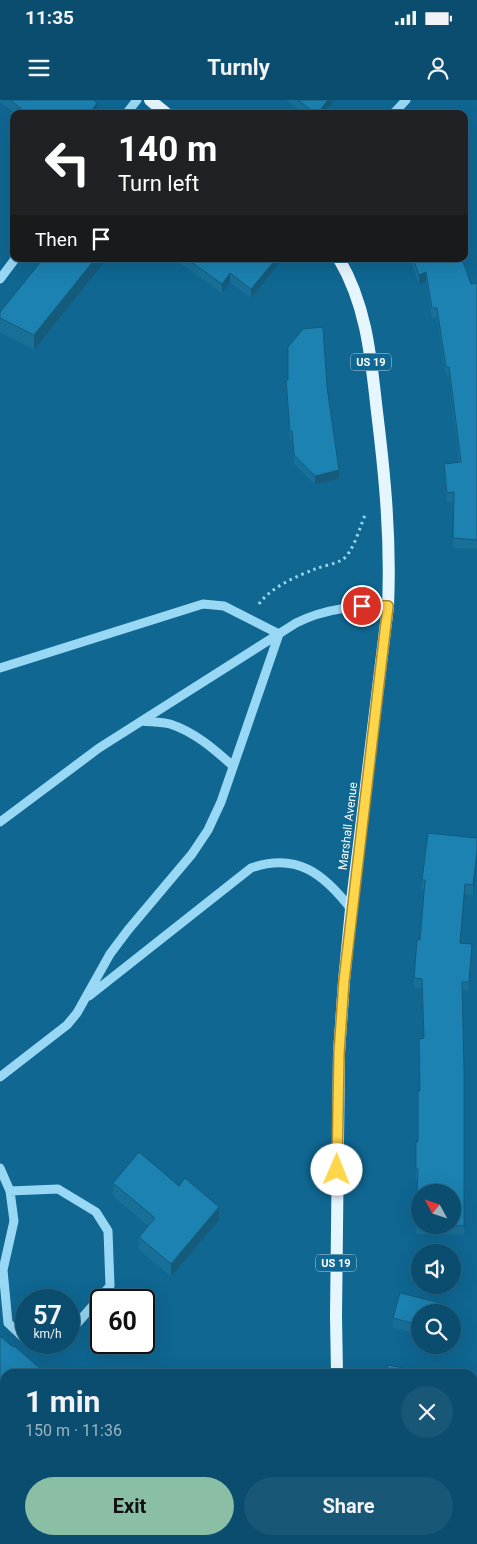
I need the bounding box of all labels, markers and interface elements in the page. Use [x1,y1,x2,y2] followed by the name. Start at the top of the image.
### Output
[25,6,74,29] text: 11:35
[25,54,53,82] icon: menu
[424,54,452,82] icon: person
[207,55,270,80] text: Turnly
[118,129,217,170] text: 140 m
[35,130,100,195] icon: left
[118,171,199,196] text: Turn left
[87,225,115,253] icon: arrive
[35,228,77,251] text: Then
[351,353,391,370] road number: US 19
[341,585,383,627] pin
[348,592,376,620] icon: arrive
[336,781,360,871] street label: Marshall Avenue
[310,1143,362,1195] position arrow
[411,1184,461,1234] north arrow
[411,1184,461,1354] map controls
[411,1244,461,1294] button: sound
[316,1254,356,1272] road number: US 19
[90,1289,155,1354] speed limit sign: 60
[33,1301,62,1330] text: 57
[411,1304,461,1354] button: search
[33,1327,62,1341] text: km/h
[25,1384,100,1419] text: 1 min
[401,1386,453,1438] button: close
[25,1421,122,1440] text: 150 m · 11:36
[25,1477,234,1535] button: Exit
[244,1477,453,1535] button: Share

